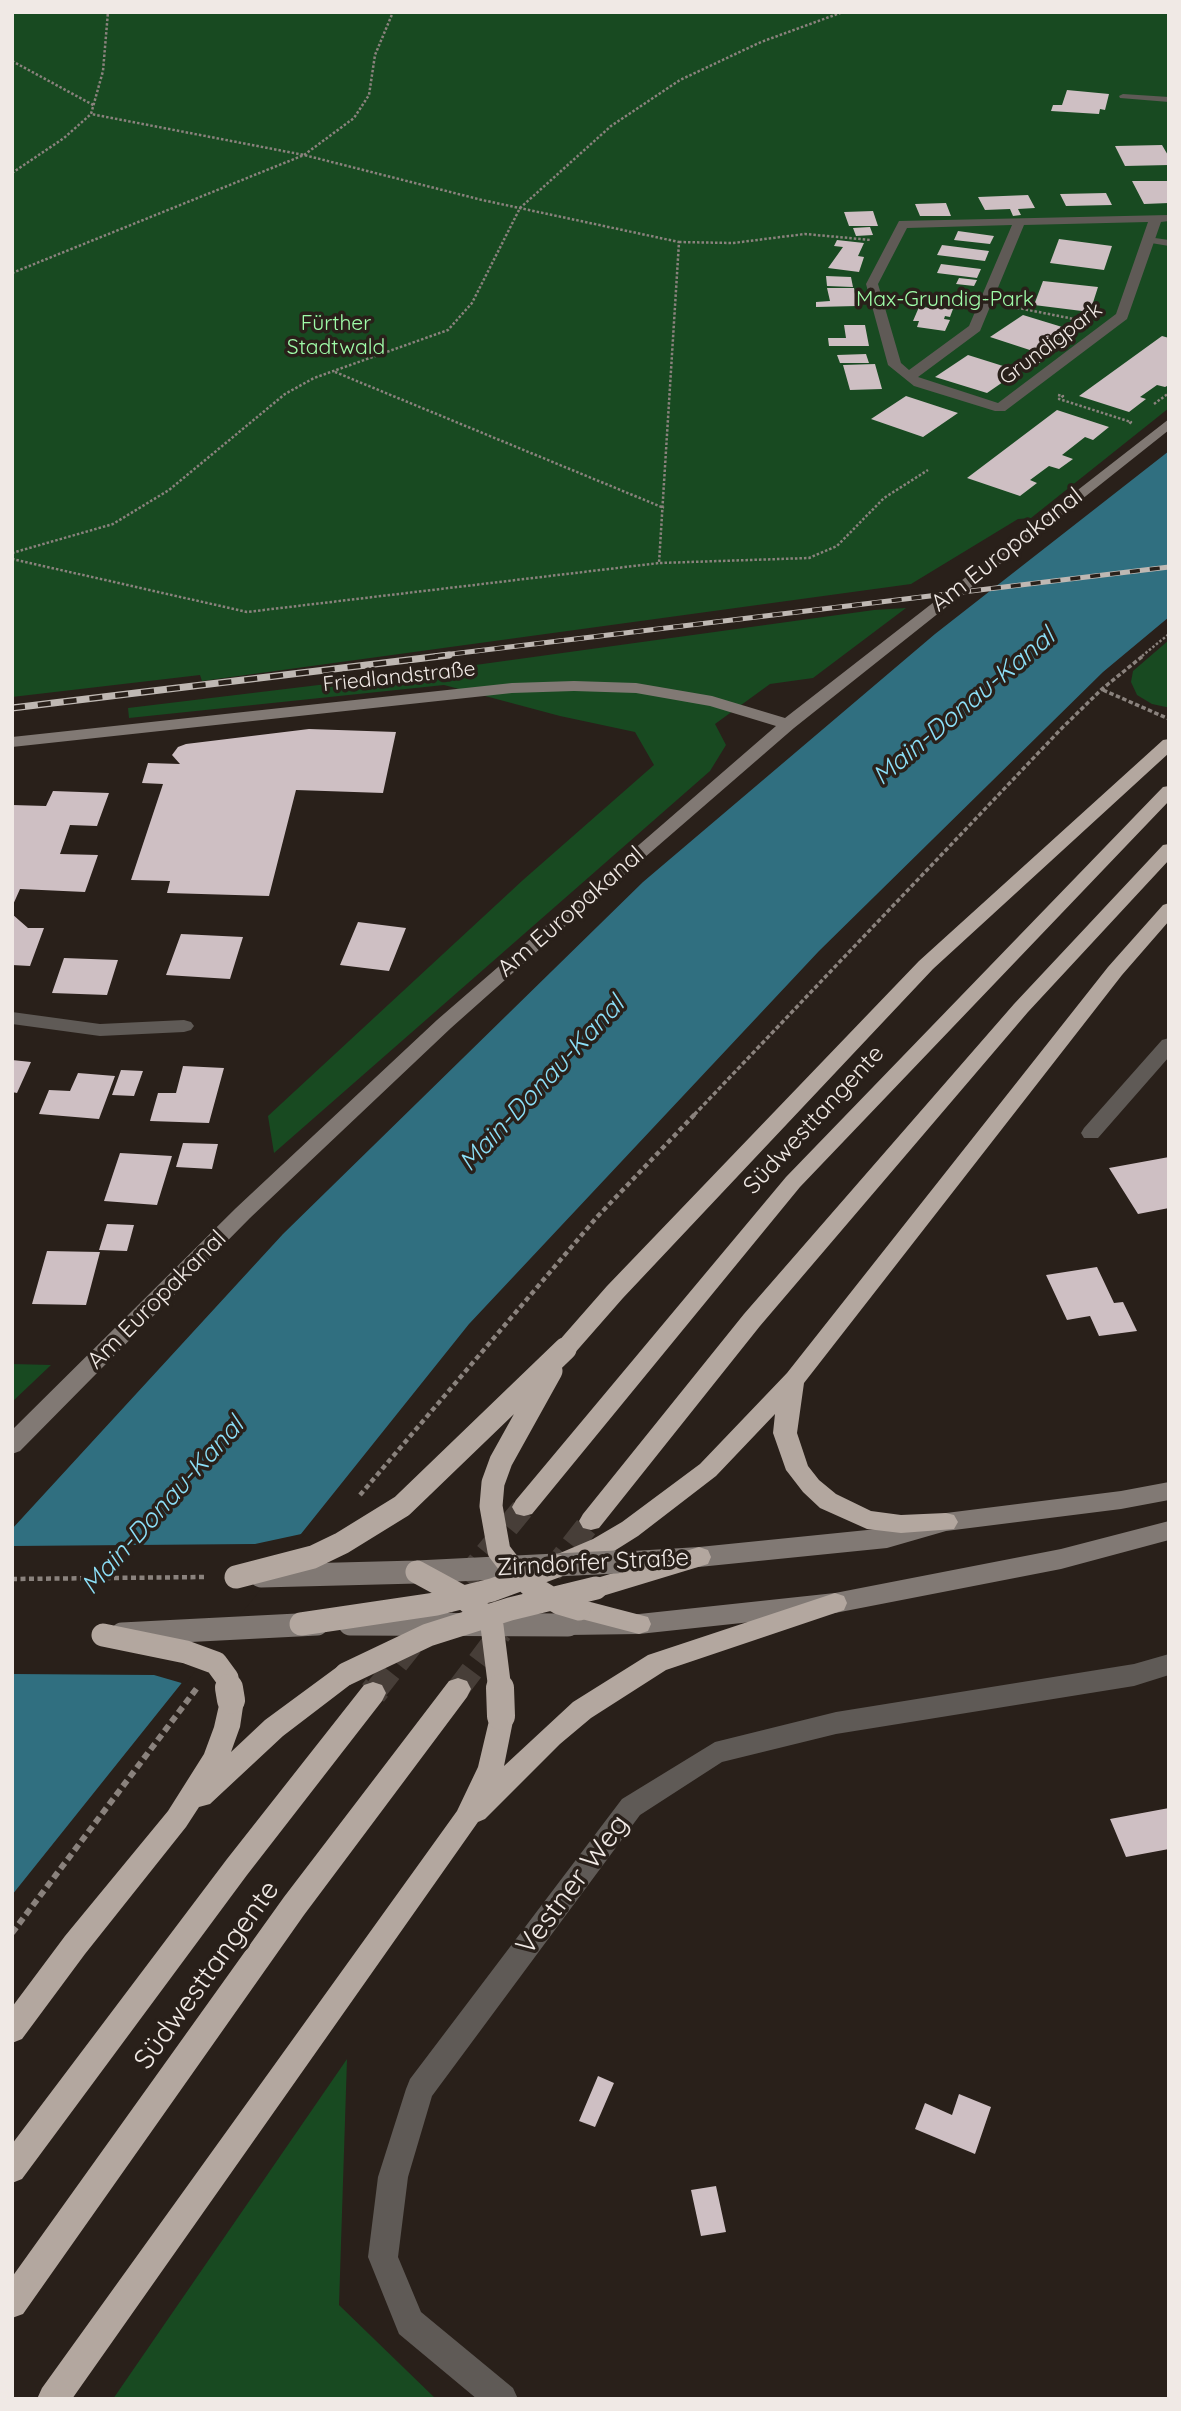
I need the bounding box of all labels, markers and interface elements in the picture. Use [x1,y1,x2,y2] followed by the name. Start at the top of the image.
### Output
[856,287,1034,313] park label: Max-Grundig-Park
[995,297,1107,391] street label: Grundigpark
[287,311,385,361] park label: Fürther Stadtwald
[925,482,1089,618] street label: Am Europakanal
[867,622,1061,792] water label: Main-Donau-Kanal
[321,656,477,698] street label: Friedlandstraße
[492,841,650,983] street label: Am Europakanal
[453,990,631,1178] water label: Main-Donau-Kanal
[738,1040,890,1200] street label: Südwesttangente
[82,1225,232,1375] street label: Am Europakanal
[75,1411,251,1601] water label: Main-Donau-Kanal
[496,1544,690,1582] street label: Zirndorfer Straße
[509,1808,637,1962] street label: Vestner Weg
[127,1874,287,2076] street label: Südwesttangente

